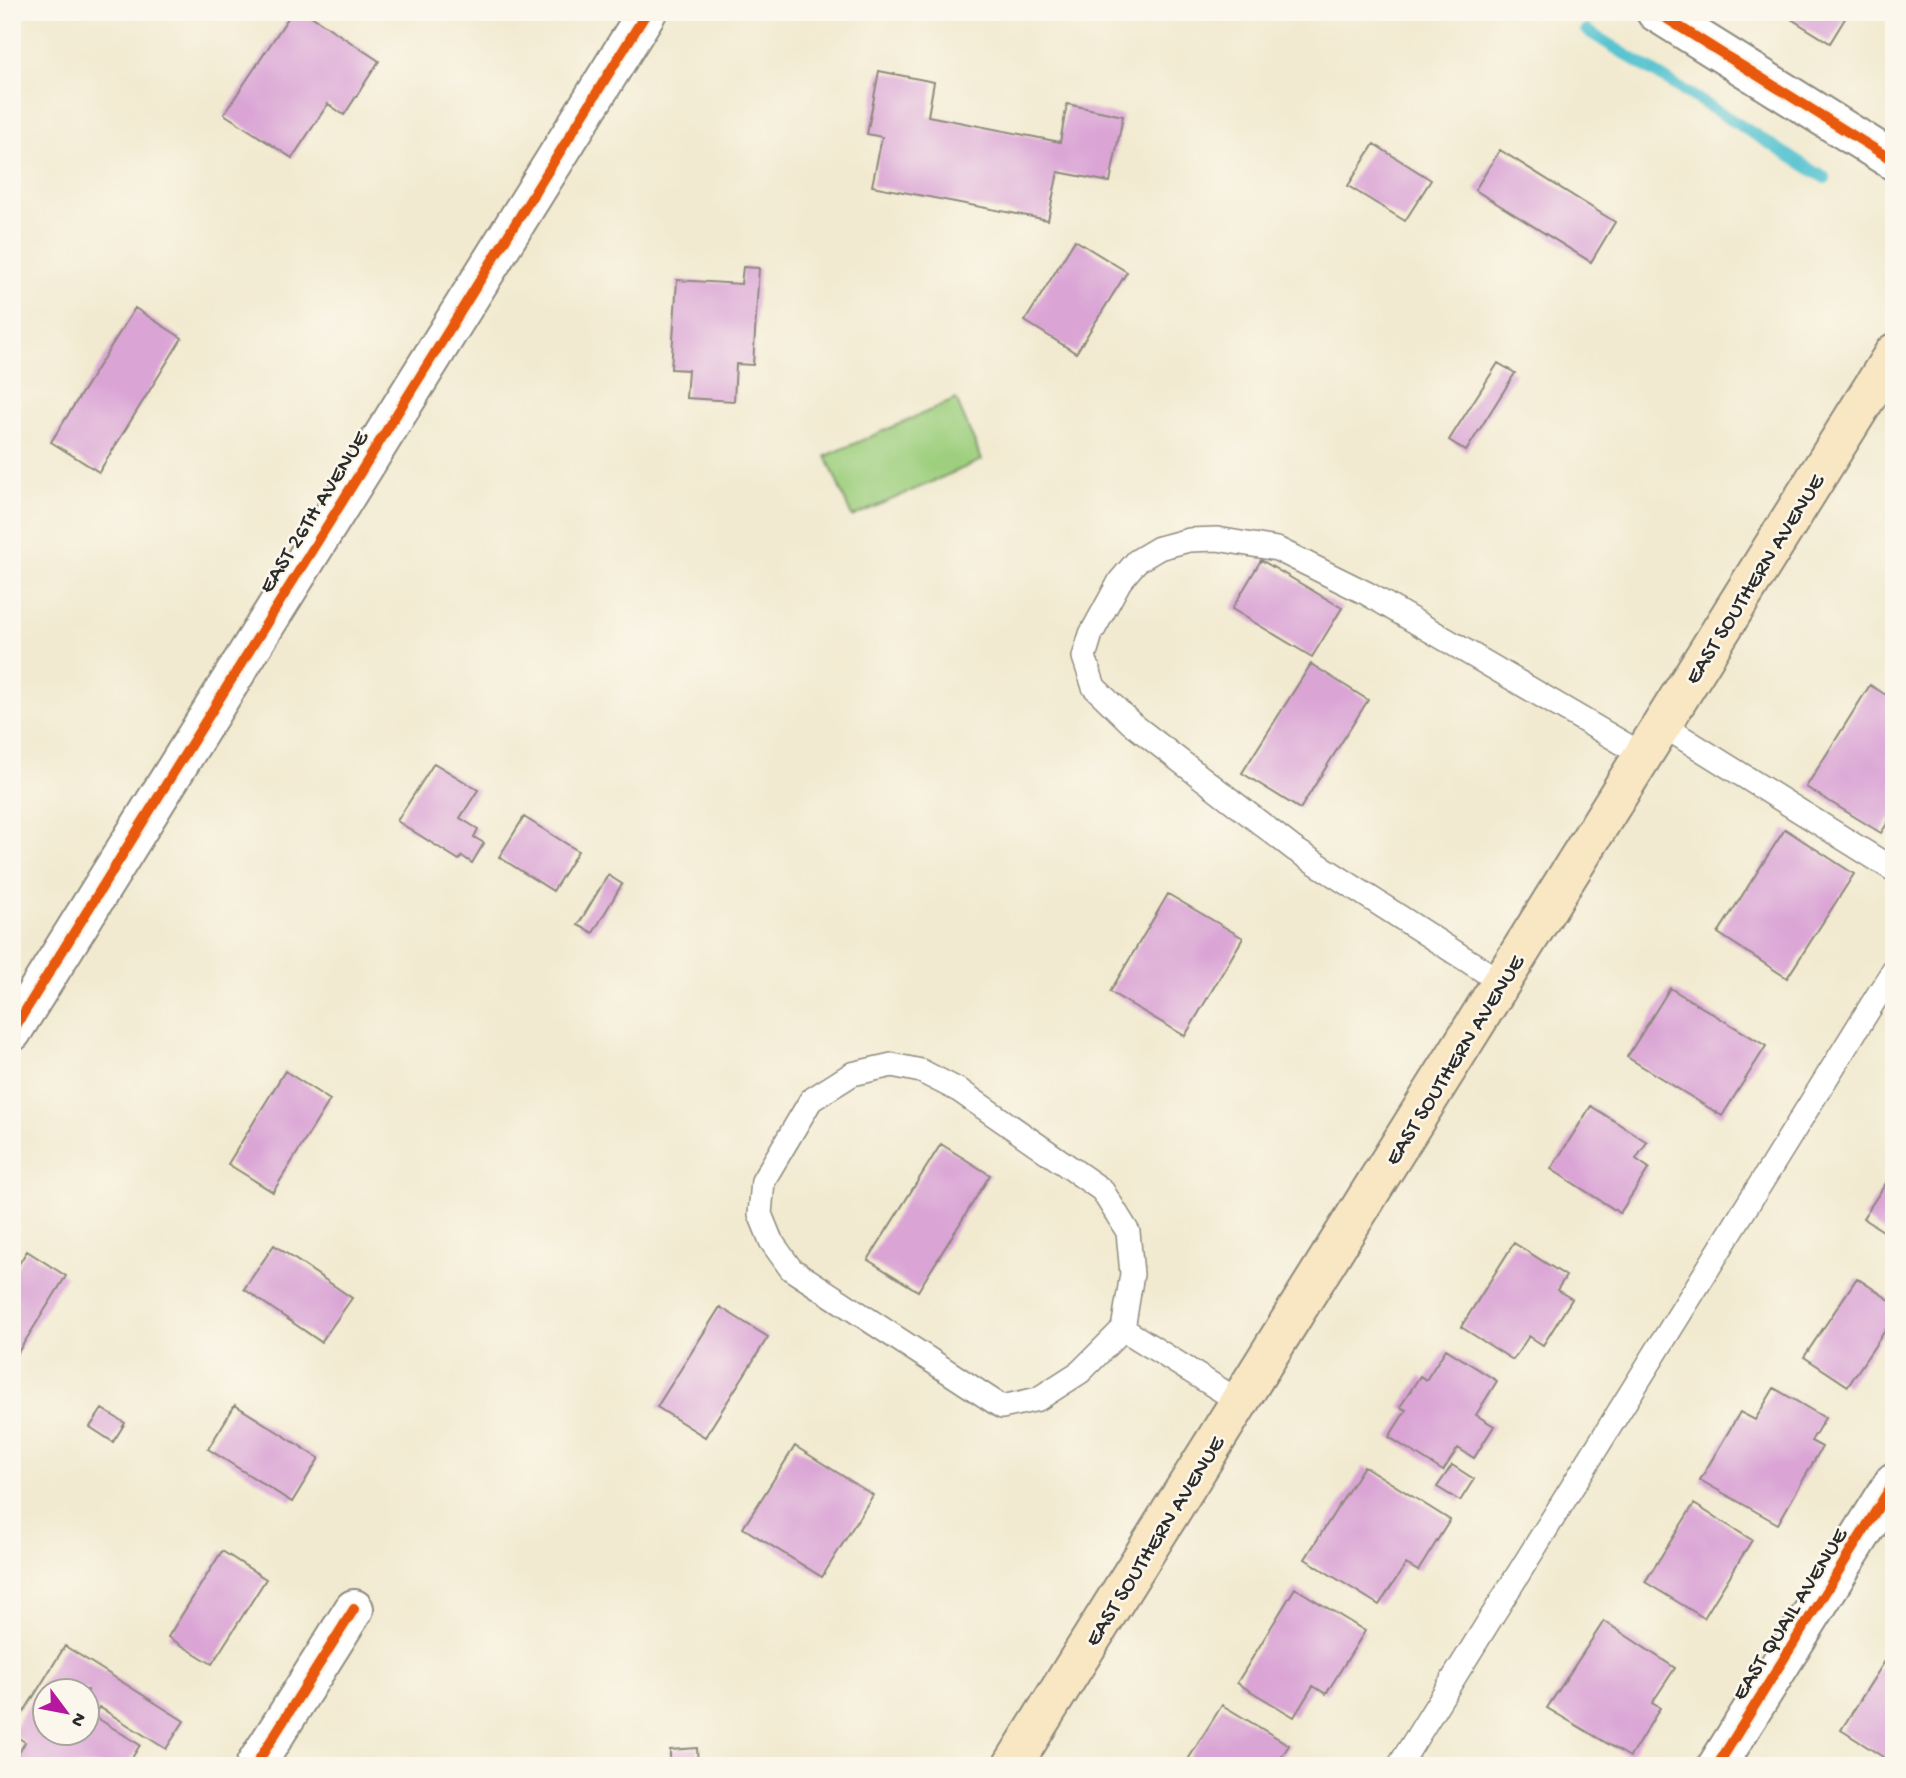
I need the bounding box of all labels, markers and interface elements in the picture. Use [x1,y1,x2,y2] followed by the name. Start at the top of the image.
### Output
[254,425,377,599] street label: EAST 26TH AVENUE
[1680,468,1833,690] street label: EAST SOUTHERN AVENUE
[1380,949,1533,1171] street label: EAST SOUTHERN AVENUE
[1080,1430,1233,1652] street label: EAST SOUTHERN AVENUE
[1727,1522,1856,1706] street label: EAST QUAIL AVENUE
[32,1676,102,1746] north arrow
[64,1708,90,1731] text: N

